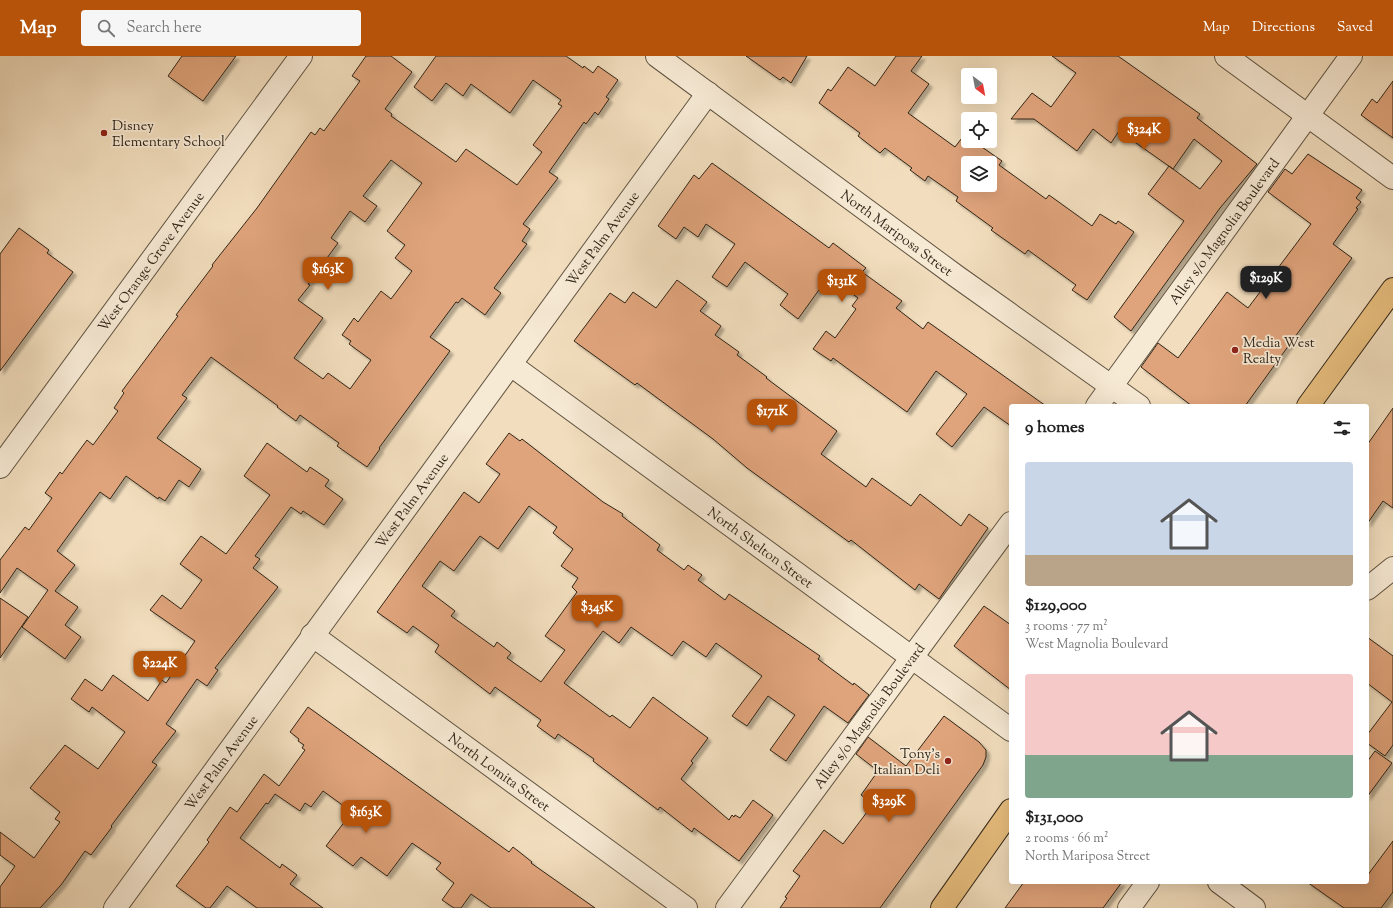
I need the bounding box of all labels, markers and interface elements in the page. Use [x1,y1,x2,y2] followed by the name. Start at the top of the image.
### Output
[81,10,361,46] search box
[20,15,57,42] text: Map
[95,17,117,39] icon: search
[127,18,202,39] text: Search here
[1203,18,1230,38] text: Map
[1252,18,1315,38] text: Directions
[1337,18,1373,38] text: Saved
[961,68,997,104] north arrow
[961,68,997,192] map controls
[961,112,997,148] button: locate
[112,117,225,153] place label: Disney Elementary School
[1116,117,1172,151] pin: $324K
[1127,121,1161,139] text: $324K
[99,128,109,138] marker: Disney Elementary School
[1166,155,1285,310] street label: Alley s/o Magnolia Boulevard
[961,156,997,192] button: layers
[836,186,956,282] street label: North Mariposa Street
[94,188,210,337] street label: West Orange Grove Avenue
[562,188,645,291] street label: West Palm Avenue
[300,257,356,291] pin: $163K
[312,261,344,279] text: $163K
[1238,266,1294,300] pin: $129K
[814,269,870,303] pin: $131K
[1249,270,1283,288] text: $129K
[827,273,857,291] text: $131K
[1243,334,1315,370] place label: Media West Realty
[1230,345,1240,355] marker: Media West Realty
[744,399,800,433] pin: $171K
[756,403,788,421] text: $171K
[1025,416,1084,440] text: 9 homes
[1331,417,1353,439] icon: filters
[372,450,455,553] street label: West Palm Avenue
[1153,488,1225,560] icon: home
[702,503,817,594] street label: North Shelton Street
[1025,594,1087,618] text: $129,000
[569,595,625,629] pin: $345K
[581,599,613,617] text: $345K
[1025,618,1108,636] text: 3 rooms · 77 m²
[1025,636,1168,654] text: West Magnolia Boulevard
[810,640,931,794] street label: Alley s/o Magnolia Boulevard
[132,651,188,685] pin: $224K
[142,655,178,673] text: $224K
[1153,700,1225,772] icon: home
[181,712,264,815] street label: West Palm Avenue
[443,729,554,818] street label: North Lomita Street
[873,745,940,781] place label: Tony's Italian Deli
[943,756,953,766] marker: Tony's Italian Deli
[861,789,917,823] pin: $329K
[872,793,906,811] text: $329K
[338,800,394,834] pin: $163K
[350,804,382,822] text: $163K
[1025,806,1083,830] text: $131,000
[1025,830,1108,848] text: 2 rooms · 66 m²
[1025,848,1150,866] text: North Mariposa Street

